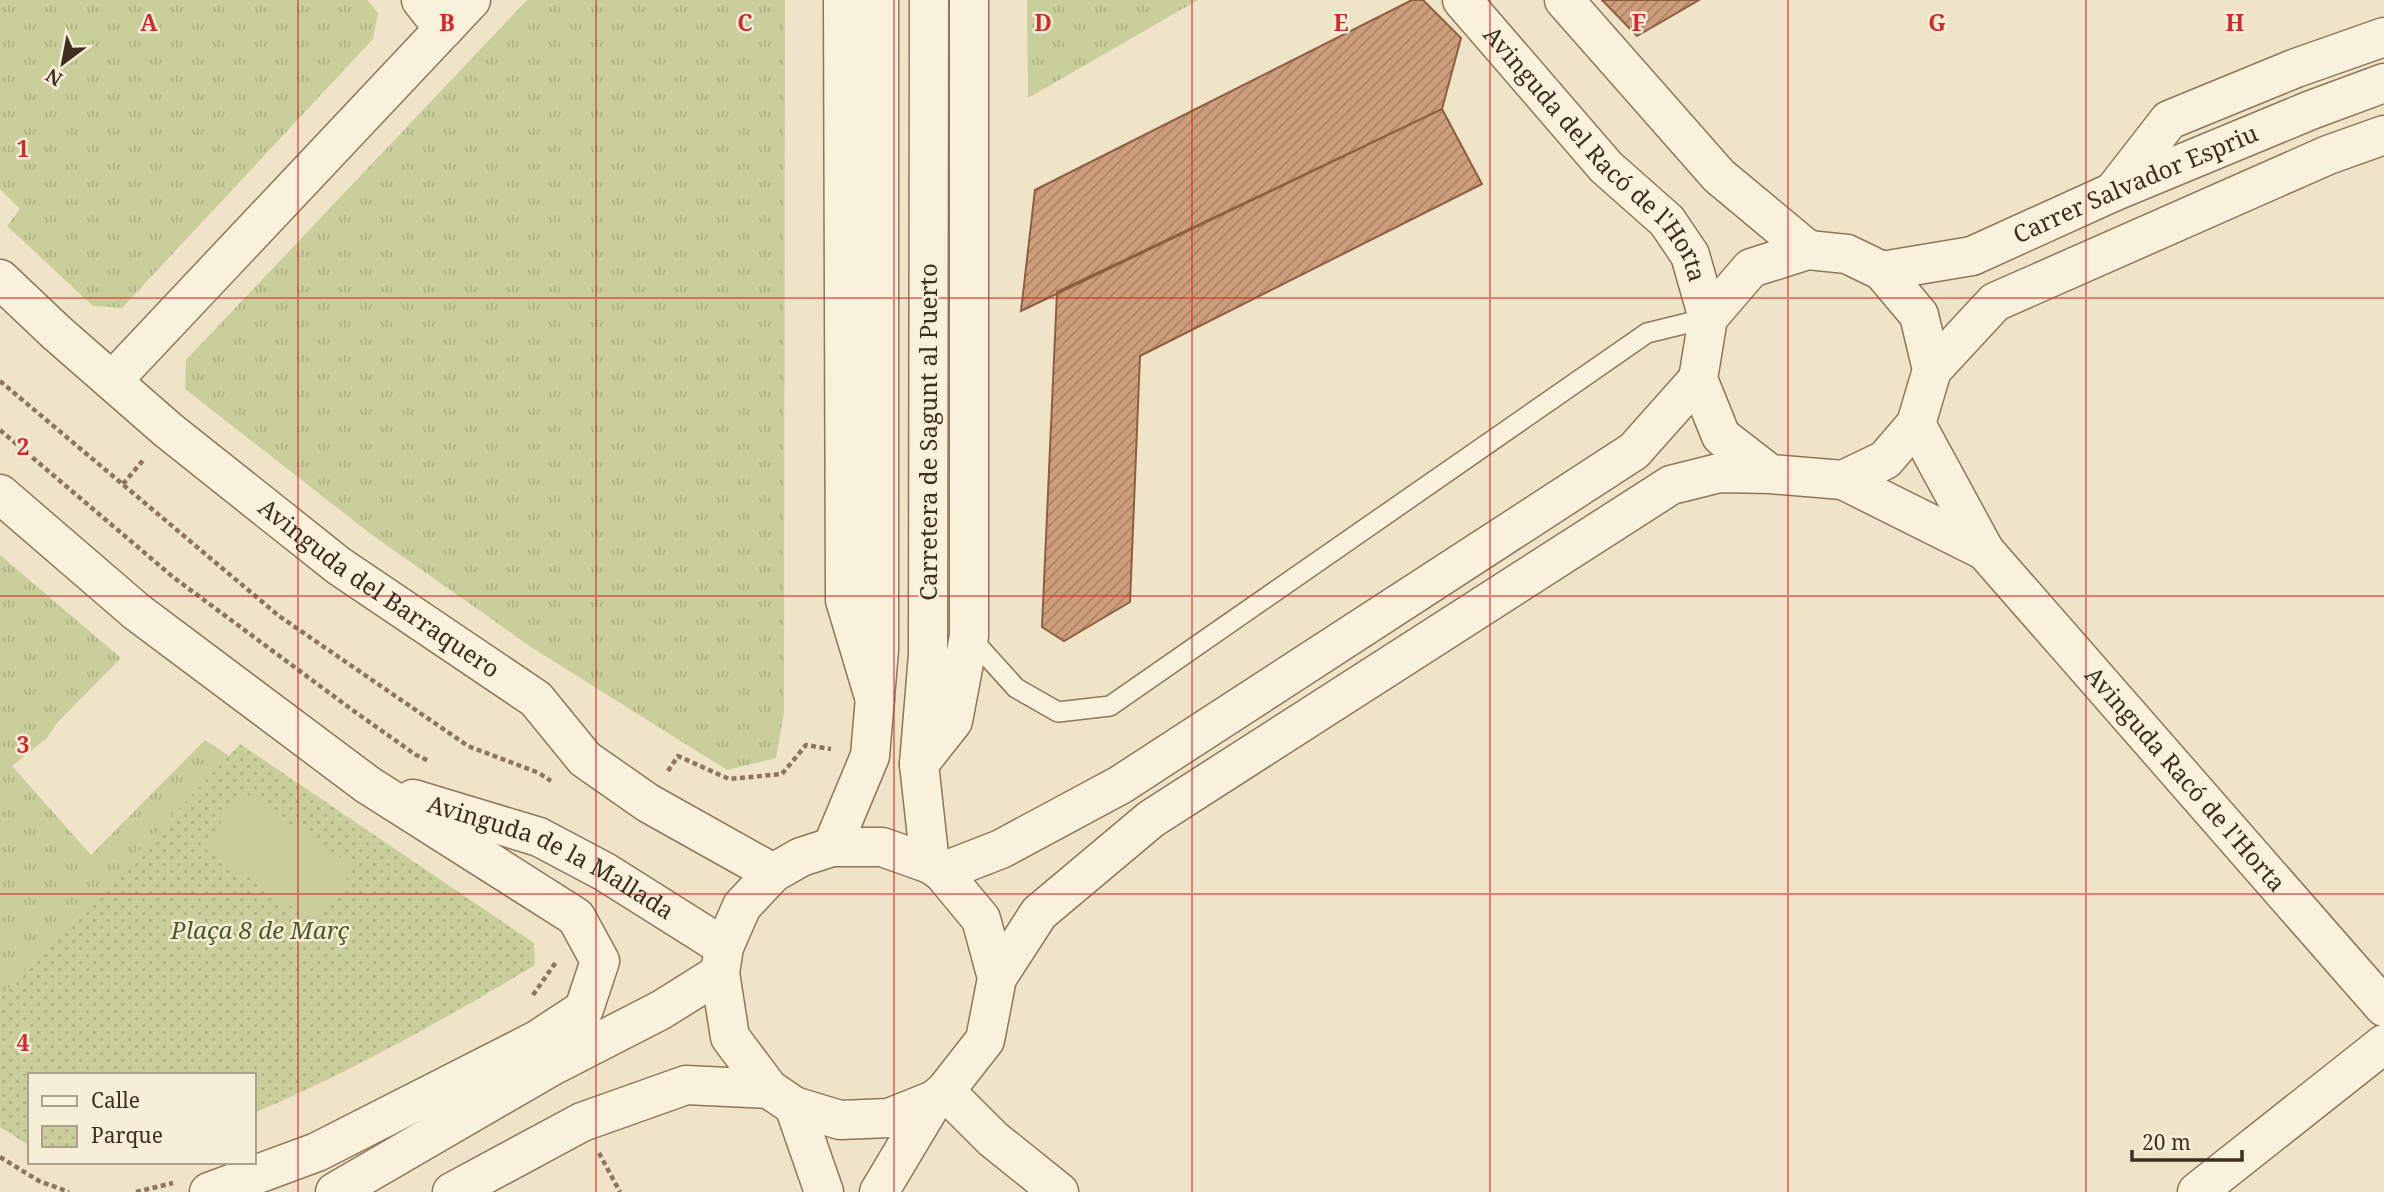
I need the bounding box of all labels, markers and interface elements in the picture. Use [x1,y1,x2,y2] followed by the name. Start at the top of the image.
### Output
[140,6,158,38] text: A
[439,6,455,38] text: B
[737,6,753,38] text: C
[1034,6,1052,38] text: D
[1333,6,1349,38] text: E
[1632,6,1646,38] text: F
[1928,6,1946,38] text: G
[2226,6,2245,38] text: H
[1477,18,1715,285] street label: Avinguda del Racó de l'Horta
[28,28,98,98] north arrow
[41,62,67,92] text: N
[2007,116,2263,250] street label: Carrer Salvador Espriu
[17,132,30,164] text: 1
[911,263,944,601] street label: Carretera de Sagunt al Puerto
[17,430,30,462] text: 2
[252,490,507,685] street label: Avinguda del Barraquero
[2078,659,2294,898] street label: Avinguda Racó de l'Horta
[17,728,30,760] text: 3
[423,786,681,926] street label: Avinguda de la Mallada
[170,913,349,946] park label: Plaça 8 de Març
[17,1026,30,1058] text: 4
[28,1073,256,1164] legend
[91,1086,140,1114] text: Calle
[2132,1118,2242,1162] scale bar
[91,1121,163,1149] text: Parque
[2142,1128,2191,1156] text: 20 m

